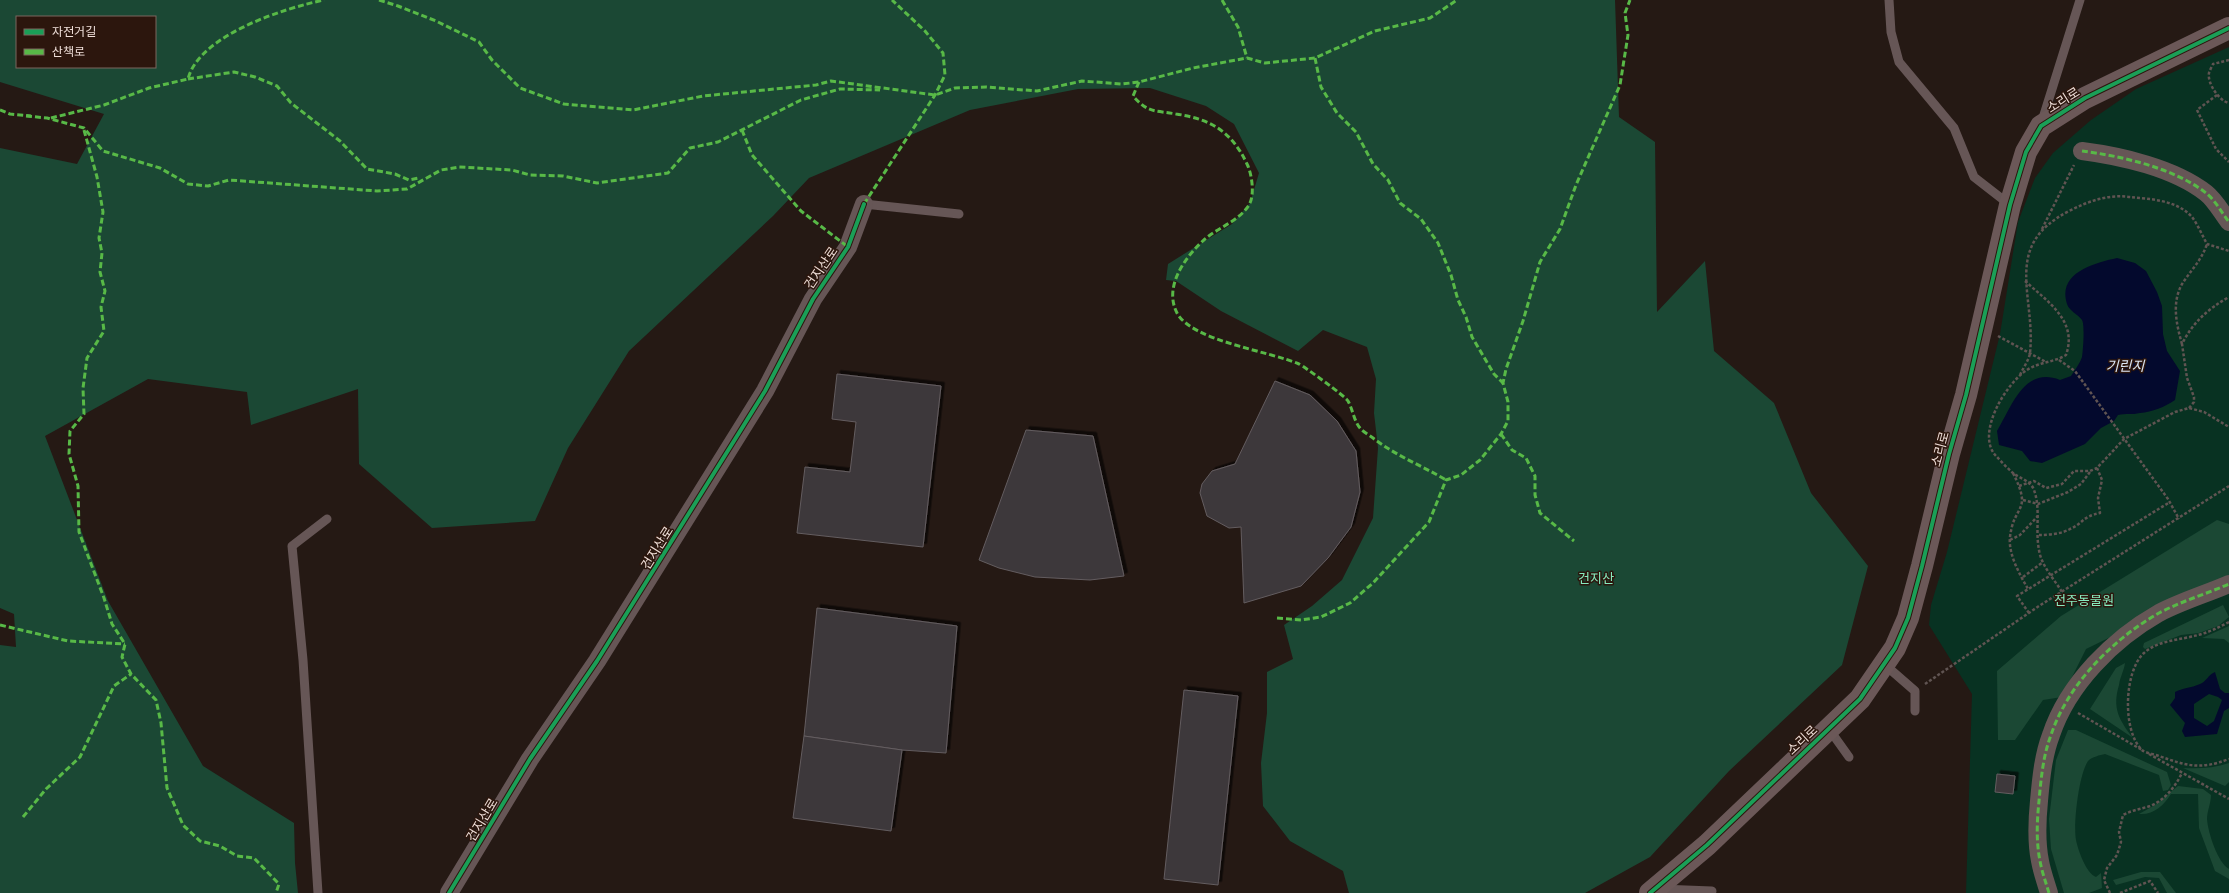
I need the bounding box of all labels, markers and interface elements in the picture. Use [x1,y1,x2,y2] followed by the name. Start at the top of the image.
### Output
[16,16,156,68] legend
[52,25,96,39] text: 자전거길
[52,45,85,59] text: 산책로
[2044,84,2082,116] street label: 소리로
[801,244,841,292] street label: 건지산로
[2106,358,2145,374] water label: 기린지
[1928,430,1952,468] street label: 소리로
[638,524,676,572] street label: 건지산로
[1578,571,1614,586] park label: 건지산
[2054,593,2114,608] park label: 전주동물원
[1784,722,1820,758] street label: 소리로
[463,796,501,844] street label: 건지산로

